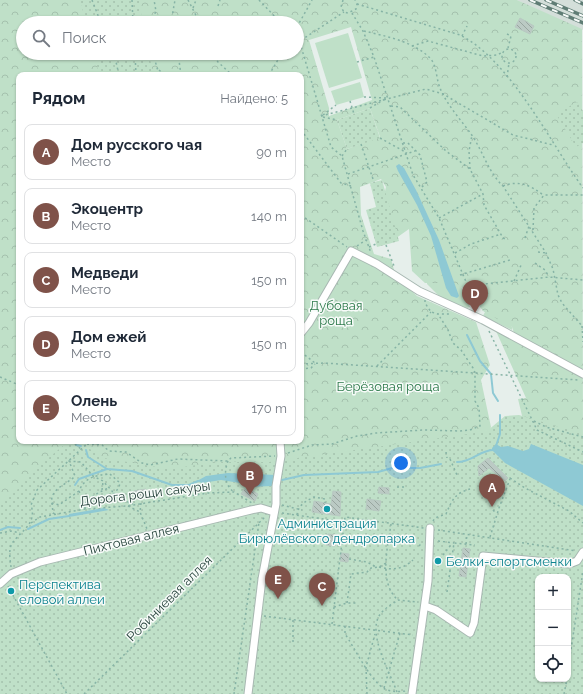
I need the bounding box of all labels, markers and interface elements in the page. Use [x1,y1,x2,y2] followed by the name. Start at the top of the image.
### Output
[16,16,304,60] search box
[30,27,52,49] icon: search
[62,29,107,47] text: Поиск
[32,88,85,108] text: Рядом
[220,91,288,106] text: Найдено: 5
[71,136,202,154] text: Дом русского чая
[42,145,50,160] text: A
[256,145,287,160] text: 90 m
[71,154,111,169] text: Место
[71,200,143,218] text: Экоцентр
[42,209,50,224] text: B
[251,209,287,224] text: 140 m
[71,218,111,233] text: Место
[71,264,138,282] text: Медведи
[42,273,50,288] text: C
[251,273,287,288] text: 150 m
[462,280,488,313] pin: D
[71,282,111,297] text: Место
[309,298,363,328] park label: Дубовая роща
[71,328,146,346] text: Дом ежей
[41,337,51,352] text: D
[251,337,287,352] text: 150 m
[71,346,111,361] text: Место
[336,379,440,394] park label: Берёзовая роща
[71,392,117,410] text: Олень
[42,401,50,416] text: E
[251,401,287,416] text: 170 m
[71,410,111,425] text: Место
[391,453,411,473] your location
[237,462,263,495] pin: B
[479,474,505,507] pin: A
[79,478,211,509] street label: Дорога рощи сакуры
[322,504,332,514] marker: Администрация Бирюлёвского дендропарка
[239,516,415,546] place label: Администрация Бирюлёвского дендропарка
[82,520,180,559] street label: Пихтовая аллея
[123,552,215,644] street label: Робиниевая аллея
[446,554,572,569] place label: Белки-спортсменки
[433,556,443,566] marker: Белки-спортсменки
[265,566,291,599] pin: E
[309,573,335,606] pin: C
[535,574,571,682] map controls
[535,574,571,610] button: +
[19,577,105,607] place label: Перспектива еловой аллеи
[6,586,16,596] marker: Перспектива еловой аллеи
[535,610,571,646] button: −
[535,646,571,682] button: locate

